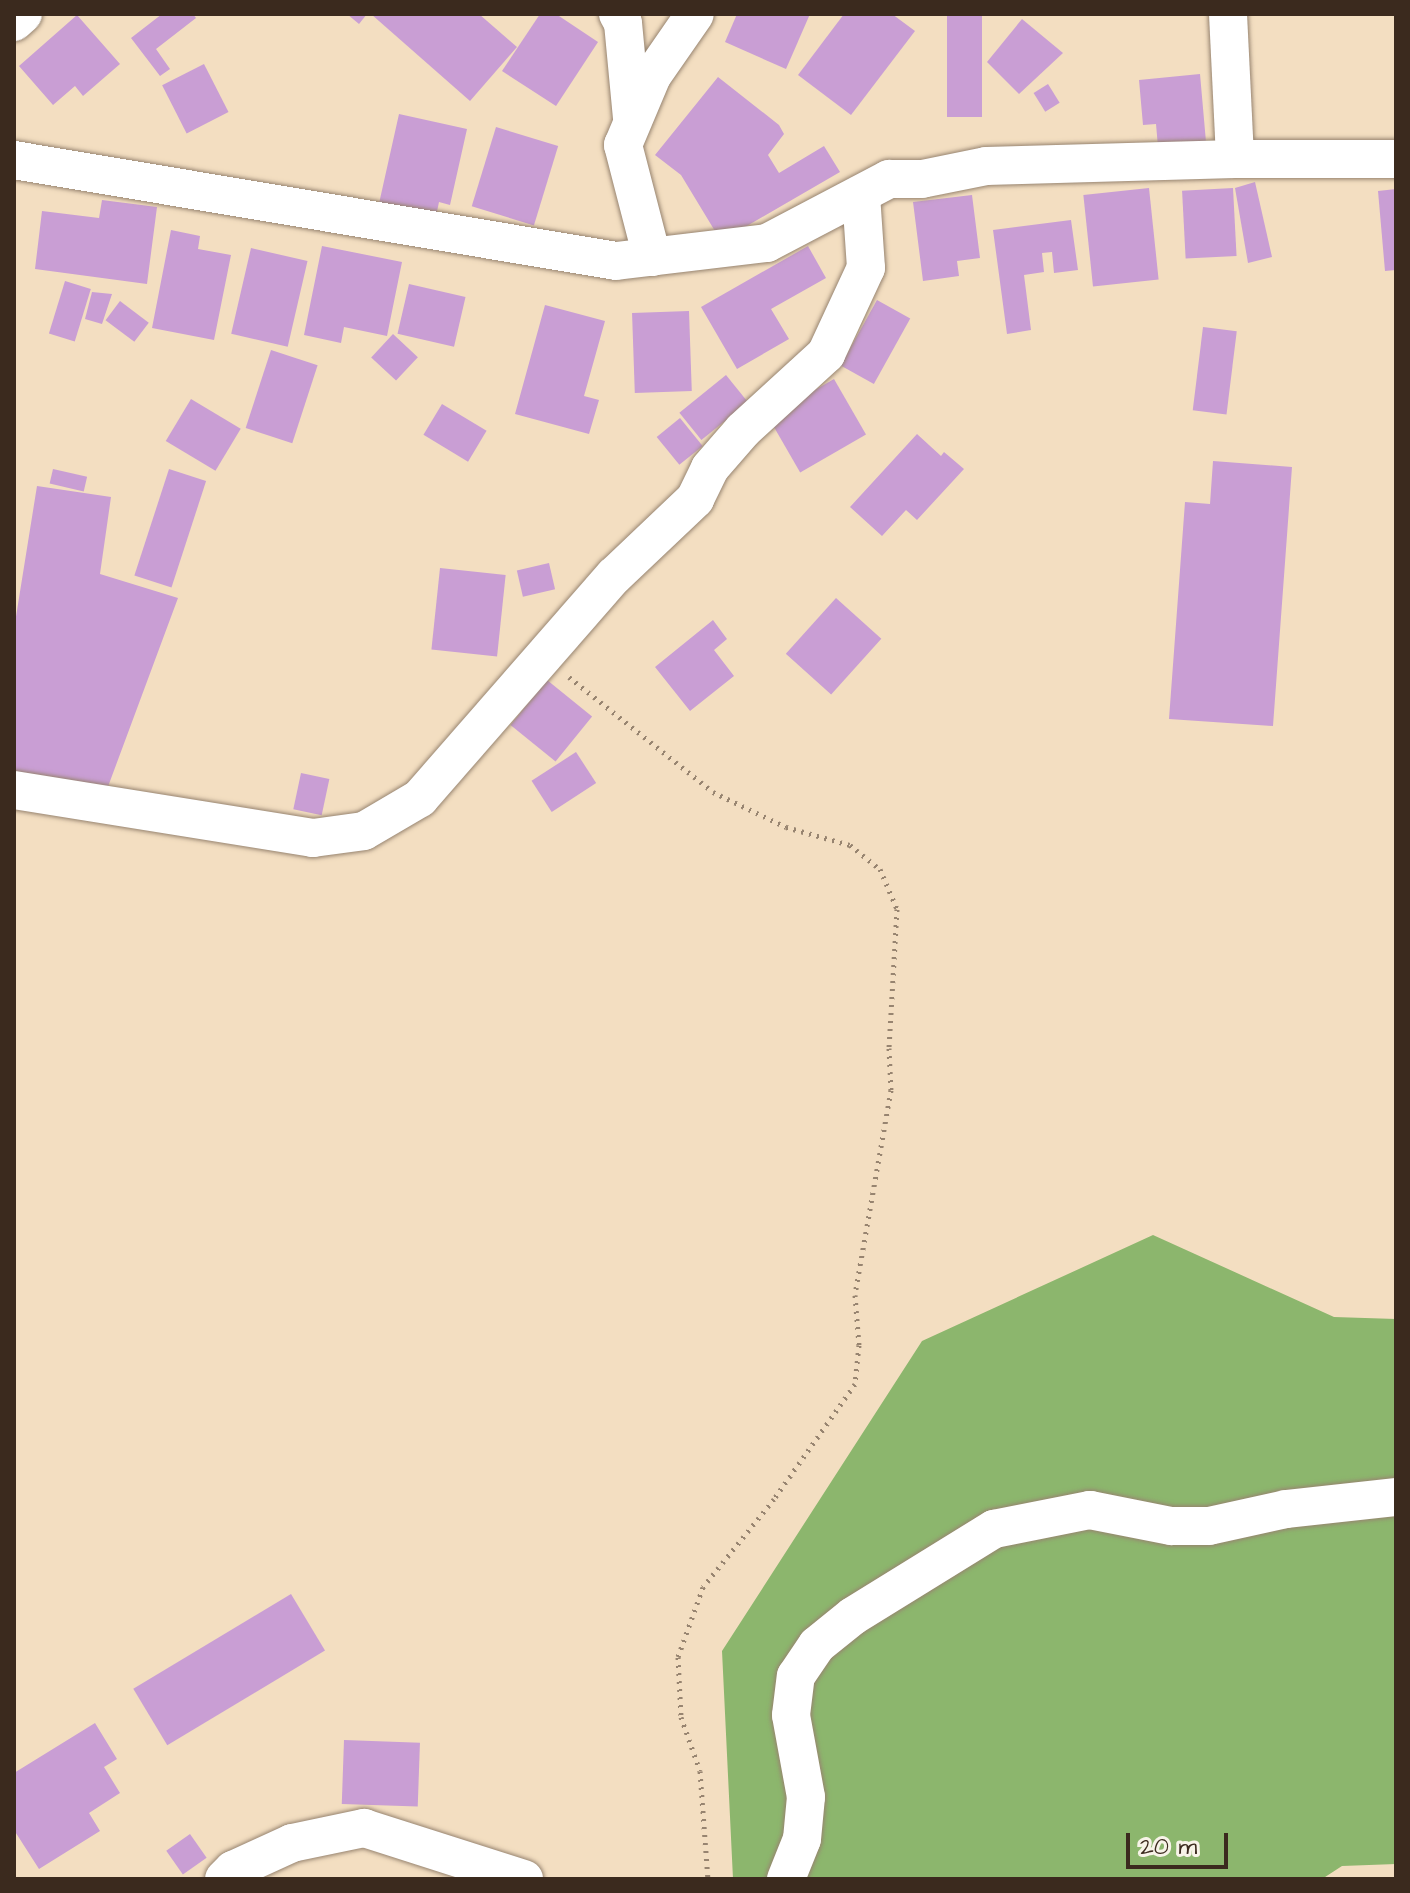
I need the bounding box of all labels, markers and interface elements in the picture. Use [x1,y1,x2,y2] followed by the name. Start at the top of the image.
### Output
[1130,1817,1232,1867] scale bar
[1140,1830,1197,1864] text: 20 m

